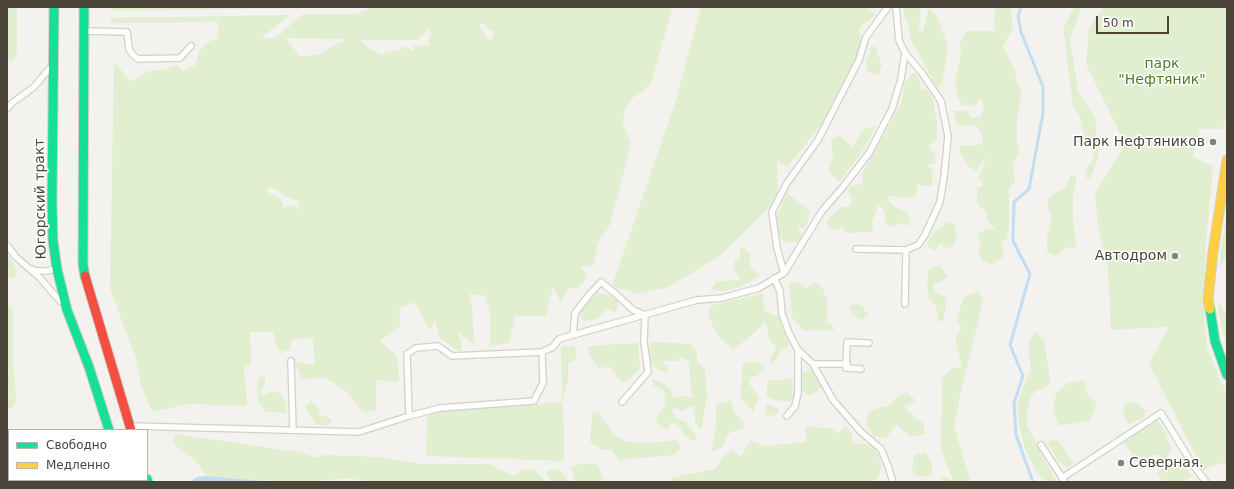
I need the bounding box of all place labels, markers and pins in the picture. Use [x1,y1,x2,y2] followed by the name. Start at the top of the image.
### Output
[1073,134,1205,150] place label: Парк Нефтяников
[1208,137,1218,147] marker: Парк Нефтяников
[1095,248,1167,264] place label: Автодром
[1170,251,1180,261] marker: Автодром
[1129,455,1204,471] place label: Северная.
[1116,458,1126,468] marker: Северная.

